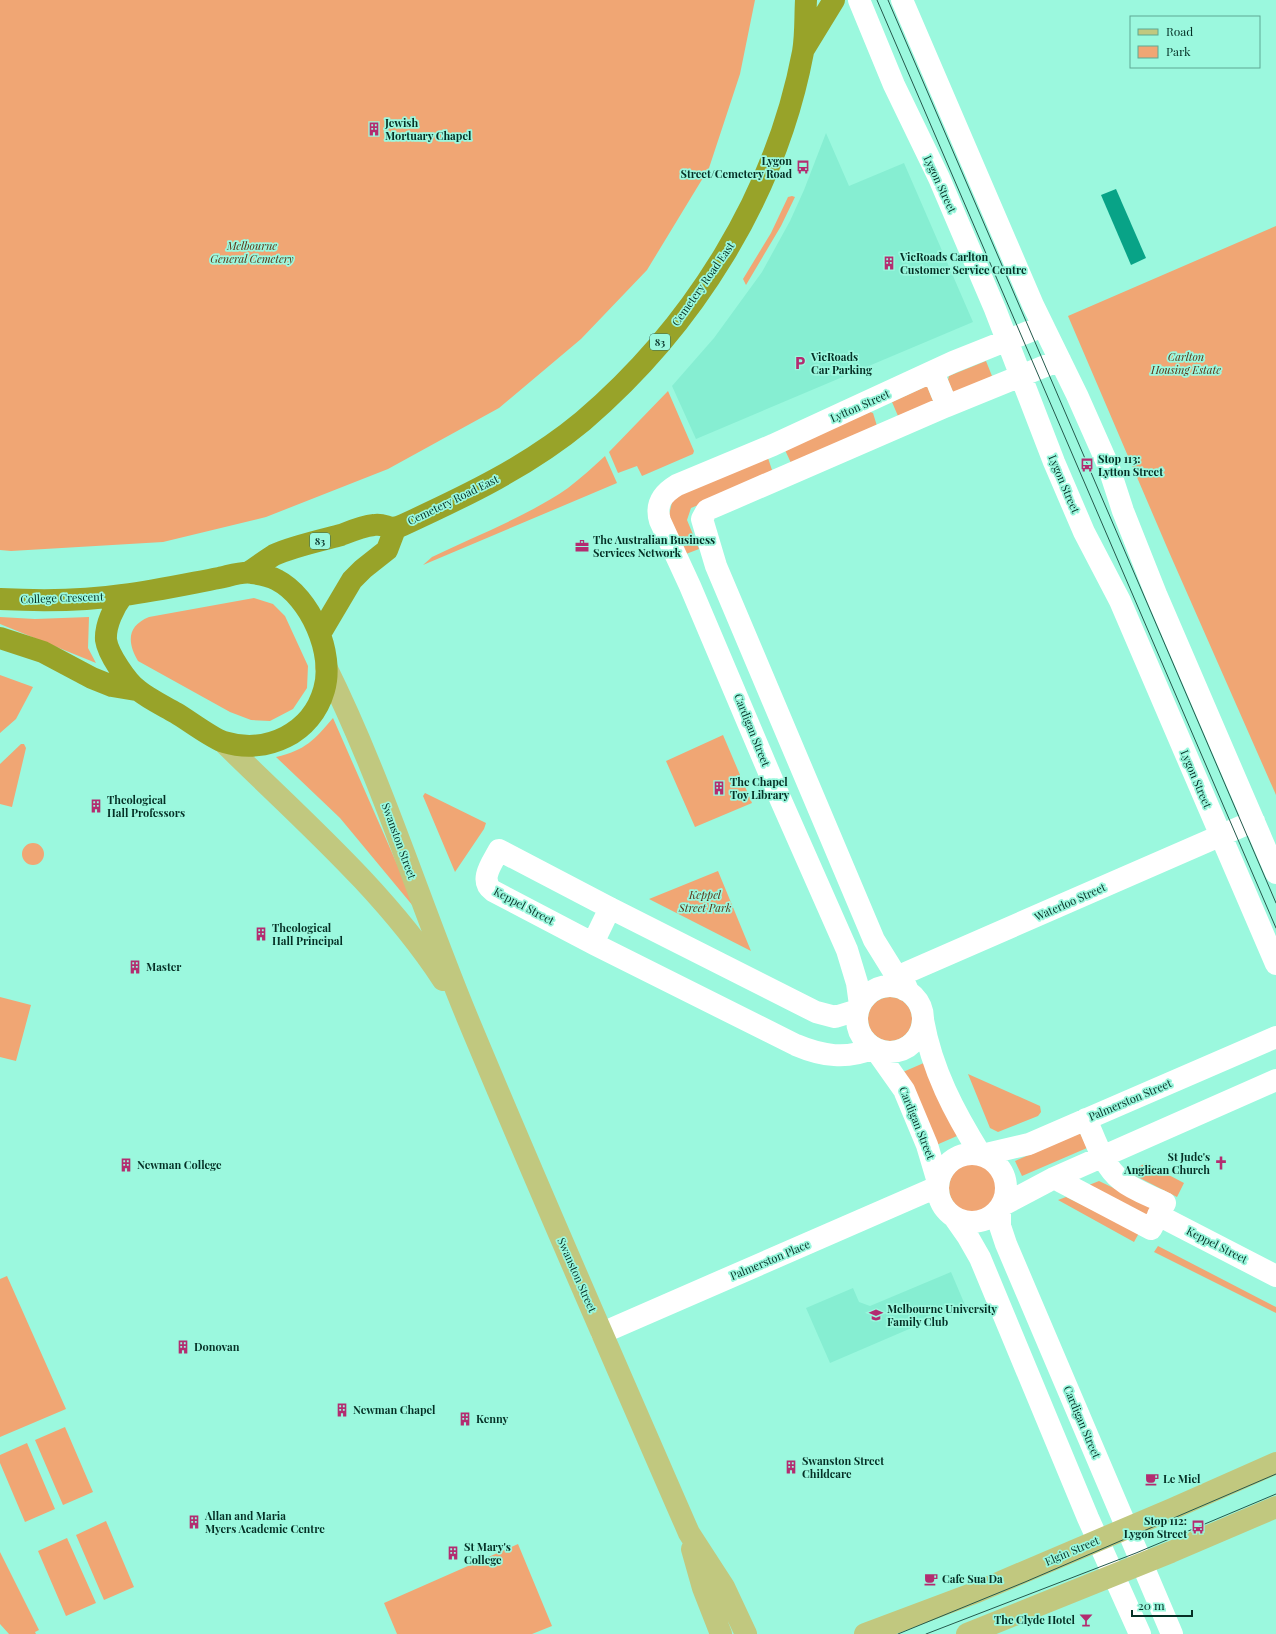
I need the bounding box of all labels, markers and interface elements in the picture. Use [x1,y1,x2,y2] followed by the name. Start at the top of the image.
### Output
[1130,16,1260,68] legend
[1166,23,1193,39] text: Road
[1166,43,1191,59] text: Park
[384,115,472,143] place label: Jewish Mortuary Chapel
[366,121,382,137] building icon: Jewish Mortuary Chapel
[681,153,792,181] place label: Lygon Street/Cemetery Road
[921,153,960,215] street label: Lygon Street
[795,159,811,175] bus stop icon: Lygon Street/Cemetery Road
[210,238,294,266] park label: Melbourne General Cemetery
[668,239,737,329] street label: Cemetery Road East
[899,249,1027,277] place label: VicRoads Carlton Customer Service Centre
[881,255,897,271] building icon: VicRoads Carlton Customer Service Centre
[650,334,670,350] road number: 83
[810,349,873,377] place label: VicRoads Car Parking
[1150,349,1221,377] park label: Carlton Housing Estate
[792,355,808,371] parking icon: VicRoads Car Parking
[828,386,892,425] street label: Lytton Street
[1098,451,1163,479] place label: Stop 113: Lytton Street
[1045,452,1083,515] street label: Lygon Street
[1079,457,1095,473] bus stop icon: Stop 113: Lytton Street
[405,471,501,528] street label: Cemetery Road East
[593,532,715,560] place label: The Australian Business Services Network
[310,533,330,549] road number: 83
[574,538,590,554] office icon: The Australian Business Services Network
[20,589,104,606] street label: College Crescent
[731,691,774,769] street label: Cardigan Street
[1177,747,1215,810] street label: Lygon Street
[730,774,790,802] place label: The Chapel Toy Library
[711,780,727,796] building icon: The Chapel Toy Library
[107,792,185,820] place label: Theological Hall Professors
[88,798,104,814] building icon: Theological Hall Professors
[379,801,420,881] street label: Swanston Street
[1031,879,1108,924] street label: Waterloo Street
[491,883,557,928] street label: Keppel Street
[678,887,732,915] park label: Keppel Street Park
[272,920,344,948] place label: Theological Hall Principal
[253,926,269,942] building icon: Theological Hall Principal
[127,959,143,975] building icon: Master
[146,959,182,974] place label: Master
[1086,1075,1174,1124] street label: Palmerston Street
[896,1084,939,1162] street label: Cardigan Street
[1123,1149,1210,1177] place label: St Jude's Anglican Church
[1213,1155,1229,1171] church icon: St Jude's Anglican Church
[118,1157,134,1173] building icon: Newman College
[137,1157,222,1172] place label: Newman College
[1184,1223,1250,1266] street label: Keppel Street
[554,1235,601,1315] street label: Swanston Street
[728,1236,812,1283] street label: Palmerston Place
[887,1301,997,1329] place label: Melbourne University Family Club
[868,1307,884,1323] school or university icon: Melbourne University Family Club
[175,1339,191,1355] building icon: Donovan
[194,1339,240,1354] place label: Donovan
[1060,1383,1105,1460] street label: Cardigan Street
[334,1402,350,1418] building icon: Newman Chapel
[353,1402,436,1417] place label: Newman Chapel
[457,1411,473,1427] building icon: Kenny
[476,1411,509,1426] place label: Kenny
[802,1453,884,1481] place label: Swanston Street Childcare
[783,1459,799,1475] building icon: Swanston Street Childcare
[1144,1471,1160,1487] cafe icon: Le Miel
[1163,1471,1201,1486] place label: Le Miel
[204,1508,325,1536] place label: Allan and Maria Myers Academic Centre
[1124,1513,1187,1541] place label: Stop 112: Lygon Street
[186,1514,202,1530] building icon: Allan and Maria Myers Academic Centre
[1190,1519,1206,1535] bus stop icon: Stop 112: Lygon Street
[1042,1532,1101,1569] street label: Elgin Street
[464,1539,511,1567] place label: St Mary's College
[445,1545,461,1561] building icon: St Mary's College
[923,1571,939,1587] cafe icon: Cafe Sua Da
[942,1571,1003,1586] place label: Cafe Sua Da
[1132,1592,1192,1618] scale bar
[1138,1597,1165,1613] text: 20 m
[994,1612,1076,1627] place label: The Clyde Hotel
[1078,1612,1094,1628] bar icon: The Clyde Hotel

